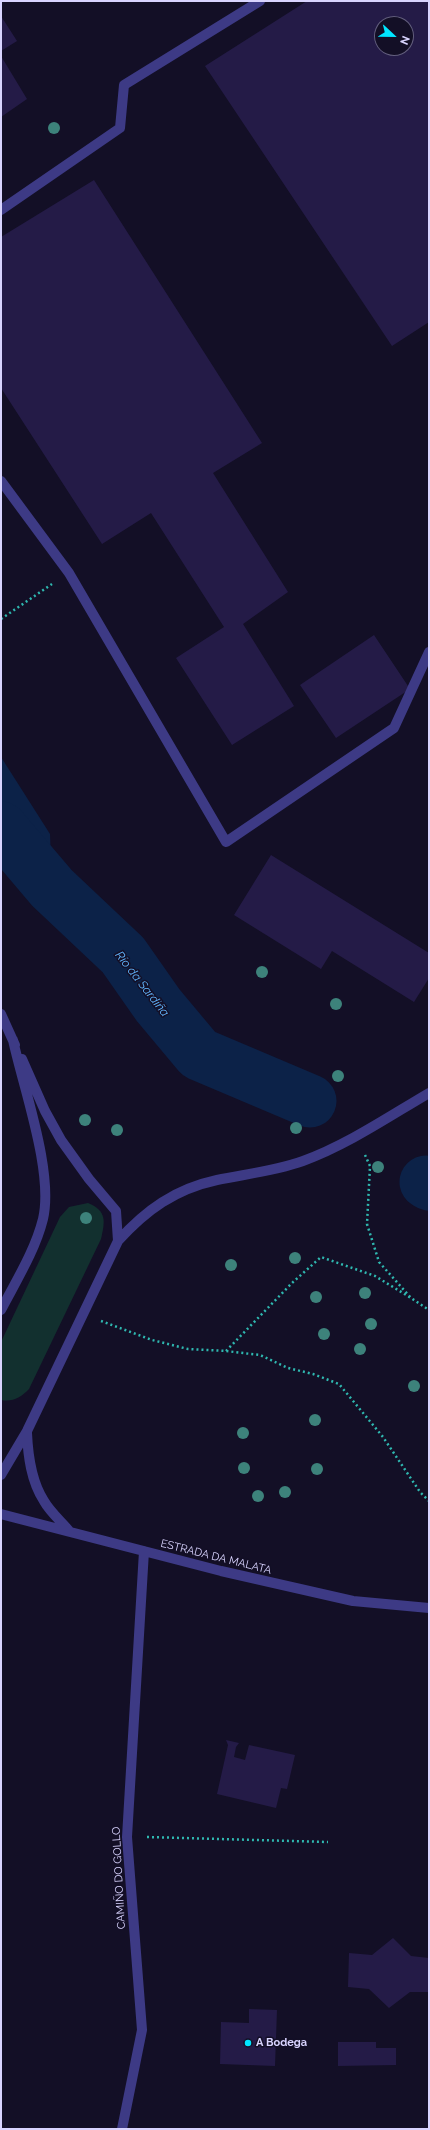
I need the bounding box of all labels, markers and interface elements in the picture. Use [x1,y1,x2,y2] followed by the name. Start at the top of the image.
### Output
[374,16,414,56] north arrow
[397,34,412,47] text: N
[112,948,172,1020] water label: Río da Sardiña
[159,1537,273,1577] street label: ESTRADA DA MALATA
[110,1826,128,1930] street label: CAMIÑO DO GOLLO
[256,2036,307,2050] place label: A Bodega
[243,2038,253,2048] marker: A Bodega

